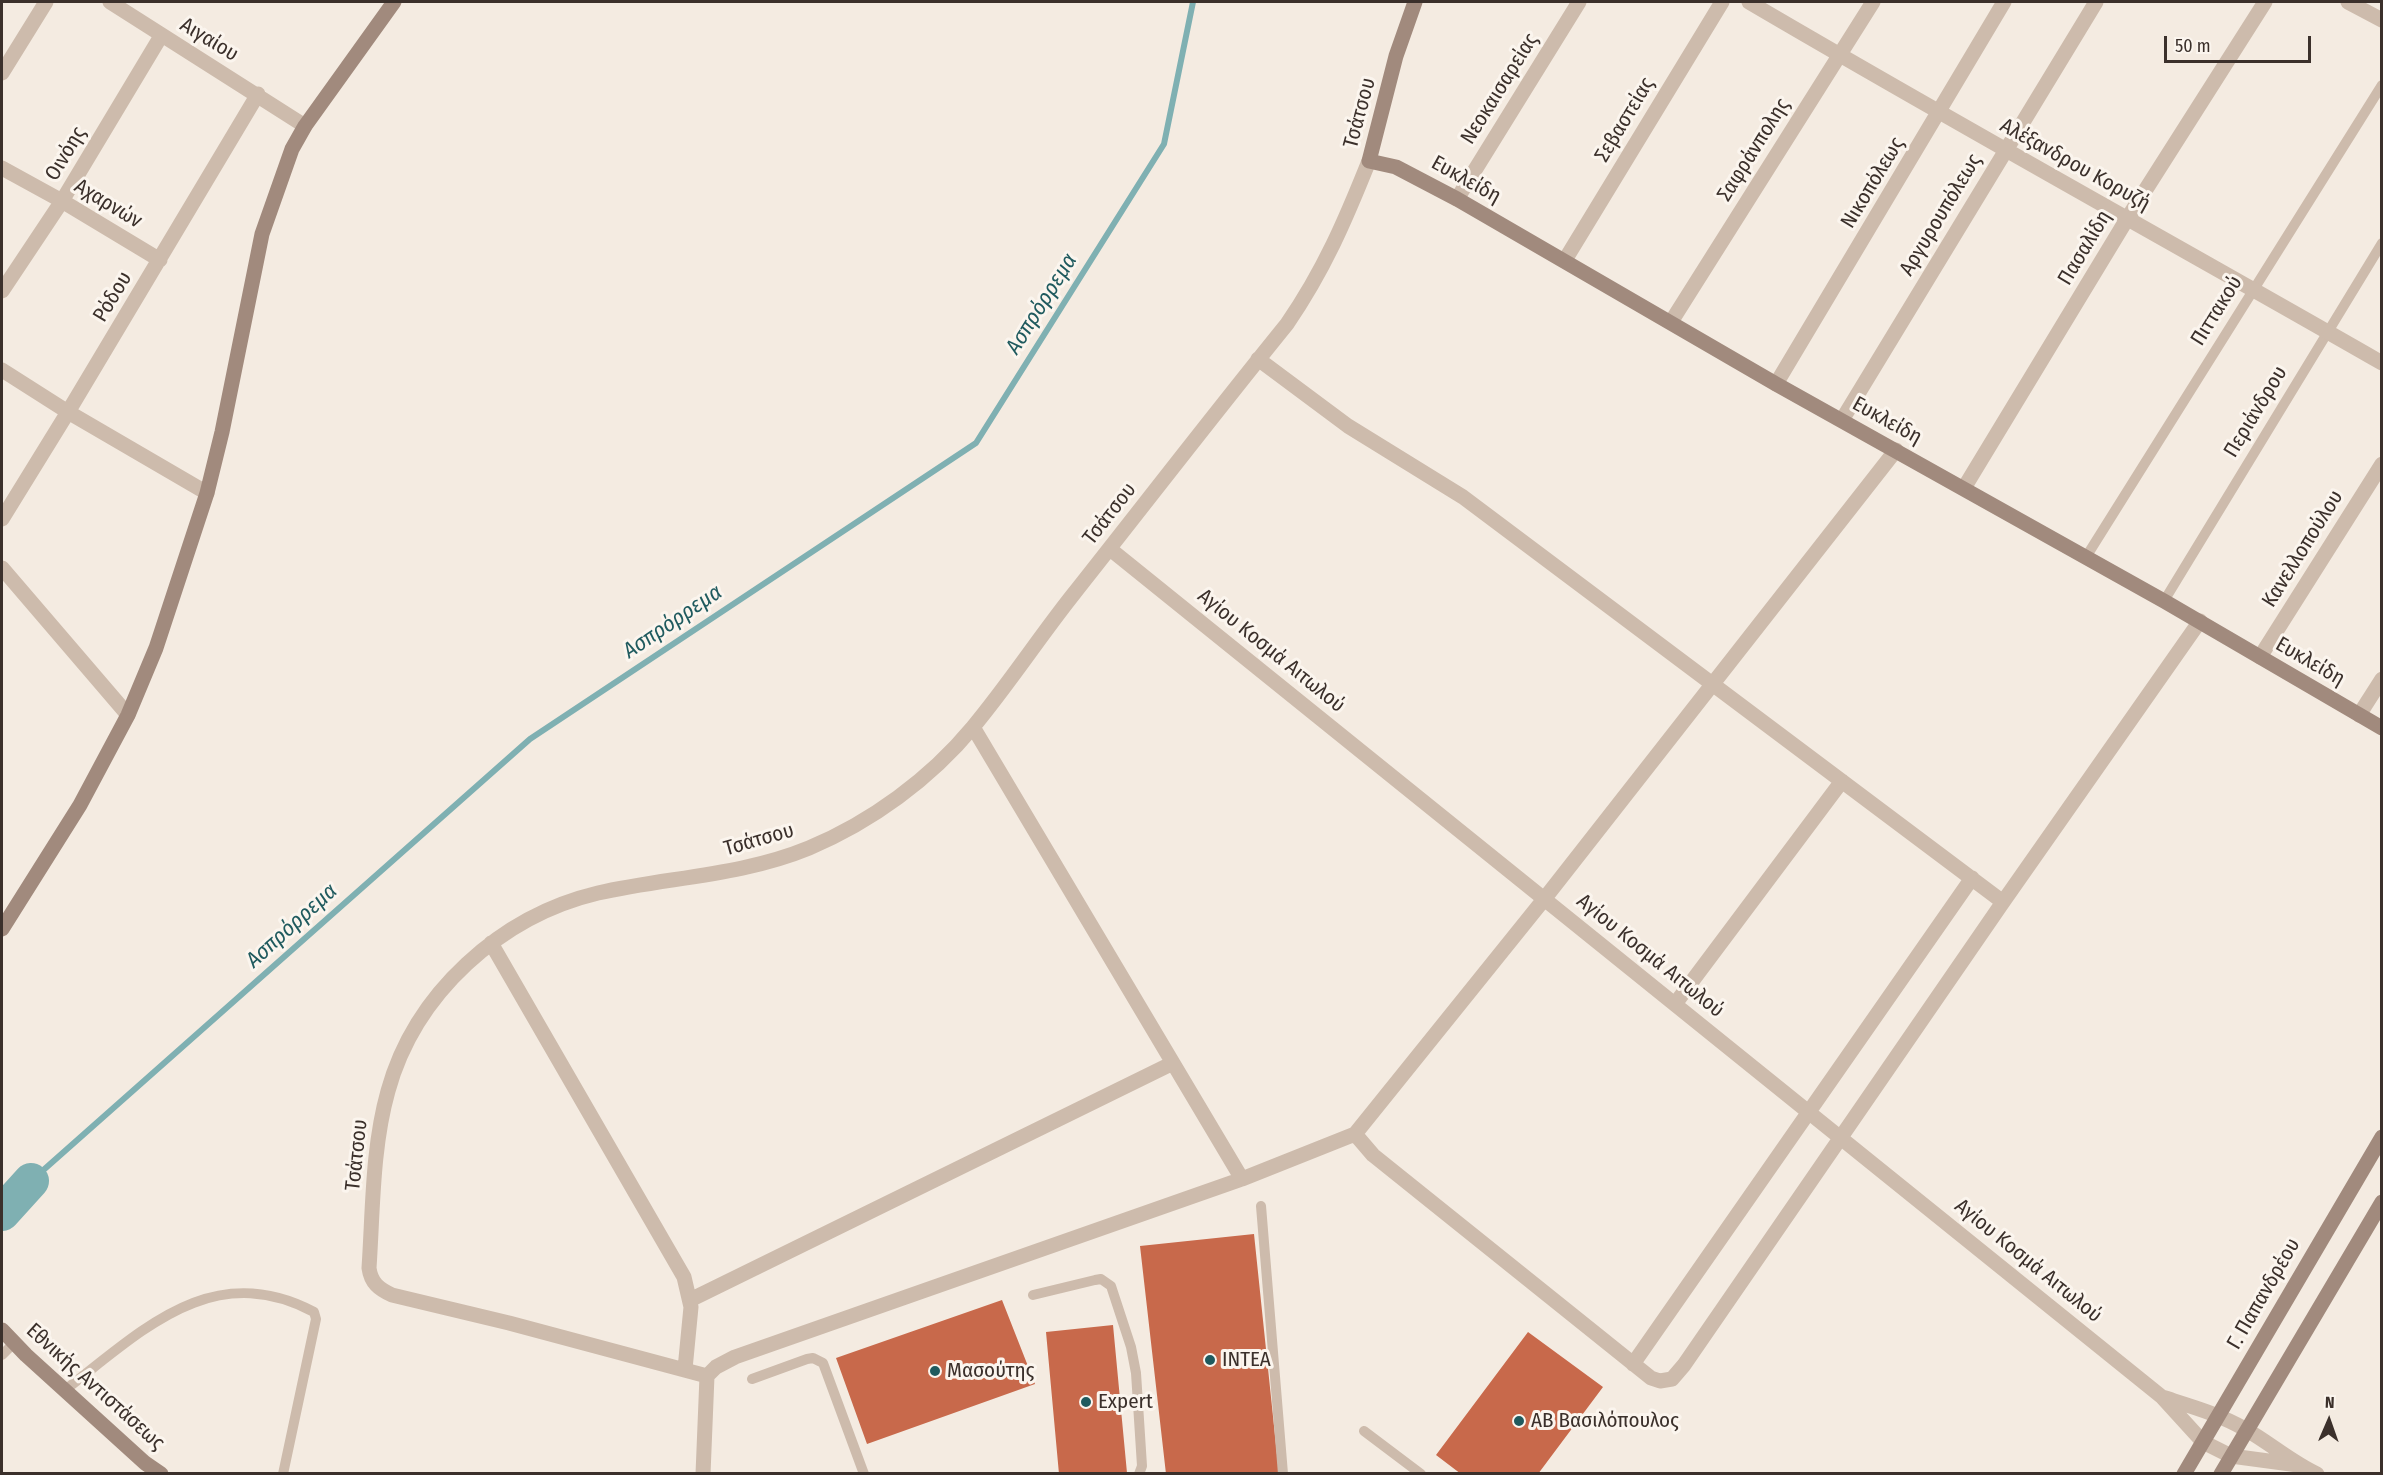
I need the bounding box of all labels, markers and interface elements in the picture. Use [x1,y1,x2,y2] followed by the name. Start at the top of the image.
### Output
[175,13,243,67] street label: Αιγαίου
[2167,24,2314,62] scale bar
[1456,29,1544,149] street label: Νεοκαισαρείας
[2175,35,2211,57] text: 50 m
[1590,73,1660,167] street label: Σεβαστείας
[1339,75,1381,151] street label: Τσάτσου
[1712,94,1796,206] street label: Σαφράνπολης
[1996,113,2154,217] street label: Αλέξανδρου Κορυζή
[40,122,92,186] street label: Οινόης
[1836,133,1910,233] street label: Νικοπόλεως
[1895,150,1987,280] street label: Αργυρουπόλεως
[1427,151,1505,209] street label: Ευκλείδη
[70,174,146,234] street label: Αχαρνών
[2053,206,2117,290] street label: Πασαλίδη
[1001,249,1083,359] water label: Ασπρόρρεμα
[88,267,138,327] street label: Ρόδου
[2186,271,2248,351] street label: Πιττακού
[2219,362,2293,462] street label: Περιάνδρου
[1848,392,1926,450] street label: Ευκλείδη
[1078,478,1142,550] street label: Τσάτσου
[2257,486,2349,612] street label: Κανελλοπούλου
[619,579,727,665] water label: Ασπρόρρεμα
[1192,584,1350,718] street label: Αγίου Κοσμά Αιτωλού
[2271,632,2349,692] street label: Ευκλείδη
[721,818,797,862] street label: Τσάτσου
[241,878,343,974] water label: Ασπρόρρεμα
[1571,889,1729,1023] street label: Αγίου Κοσμά Αιτωλού
[341,1118,373,1192] street label: Τσάτσου
[1949,1194,2107,1328] street label: Αγίου Κοσμά Αιτωλού
[2222,1234,2306,1354] street label: Γ. Παπανδρέου
[21,1318,169,1456] street label: Εθνικής Αντιστάσεως
[1222,1347,1271,1373] place label: INTEA
[1203,1353,1217,1367] marker: INTEA
[947,1358,1034,1384] place label: Μασούτης
[928,1364,942,1378] marker: Μασούτης
[1098,1389,1153,1415] place label: Expert
[2299,1391,2359,1451] north arrow
[2325,1393,2335,1412] text: N
[1079,1395,1093,1409] marker: Expert
[1531,1408,1679,1434] place label: ΑΒ Βασιλόπουλος
[1512,1414,1526,1428] marker: ΑΒ Βασιλόπουλος

